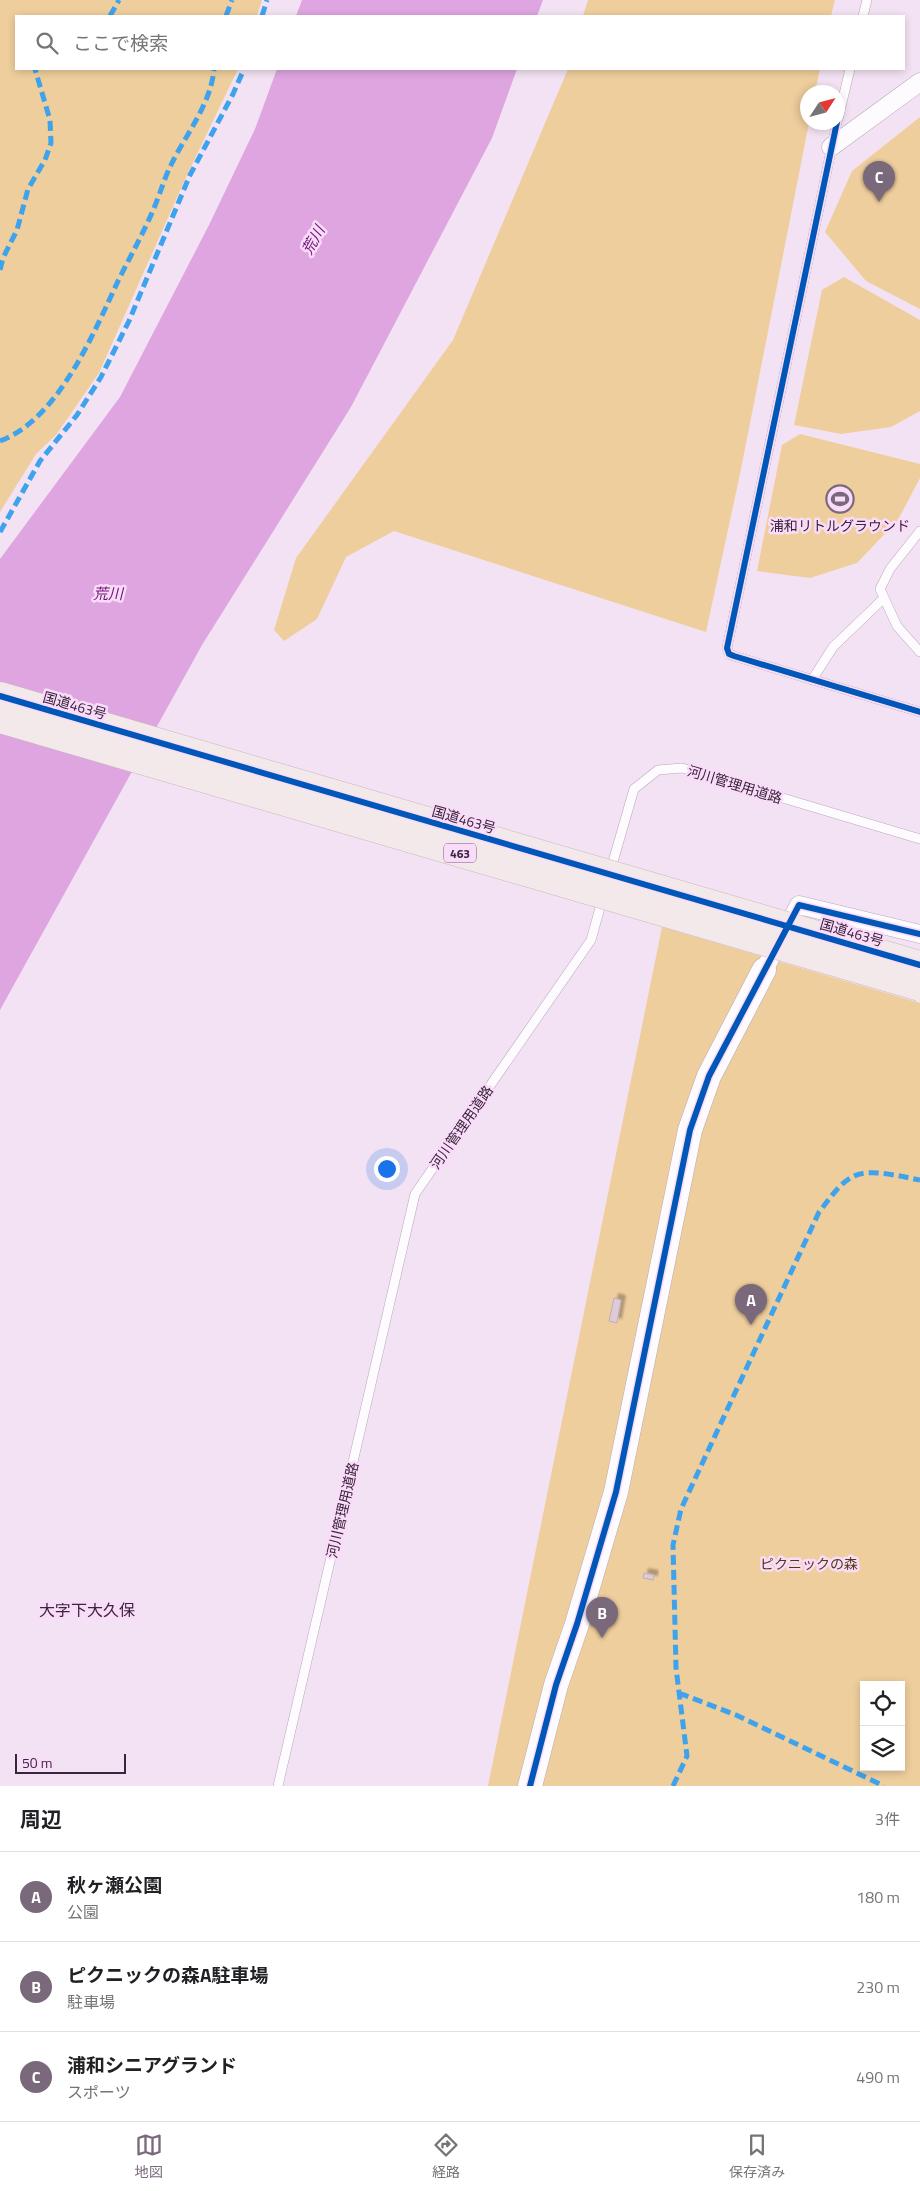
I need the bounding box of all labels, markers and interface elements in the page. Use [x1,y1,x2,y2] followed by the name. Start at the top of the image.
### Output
[15,15,905,70] search box
[73,28,168,57] text: ここで検索
[33,29,61,57] icon: search
[800,85,845,130] north arrow
[863,161,895,202] pin: C
[296,220,331,259] water label: 荒川
[825,484,855,514] sports icon: 浦和リトルグラウンド
[770,515,910,536] place label: 浦和リトルグラウンド
[93,582,125,605] water label: 荒川
[41,686,109,724] street label: 国道463号
[685,760,785,808] street label: 河川管理用道路
[430,800,498,838] street label: 国道463号
[444,844,476,862] road number: 463
[818,913,886,951] street label: 国道463号
[424,1081,498,1173] street label: 河川管理用道路
[374,1156,400,1182] your location
[735,1284,767,1325] pin: A
[321,1460,363,1560] street label: 河川管理用道路
[760,1553,858,1574] park label: ピクニックの森
[586,1597,618,1638] pin: B
[39,1598,135,1622] district label: 大字下大久保
[860,1681,905,1771] map controls
[860,1681,905,1726] button: locate
[860,1726,905,1771] button: layers
[15,1751,126,1774] scale bar
[22,1752,52,1773] text: 50 m
[20,1803,62,1835] text: 周辺
[875,1807,900,1831] text: 3件
[67,1870,162,1899] text: 秋ヶ瀬公園
[31,1885,41,1909] text: A
[856,1885,900,1909] text: 180 m
[67,1900,99,1924] text: 公園
[67,1960,268,1989] text: ピクニックの森A駐車場
[31,1975,41,1999] text: B
[856,1975,900,1999] text: 230 m
[67,1990,115,2014] text: 駐車場
[67,2050,237,2079] text: 浦和シニアグランド
[32,2065,40,2089] text: C
[856,2065,900,2089] text: 490 m
[67,2080,131,2104] text: スポーツ
[135,2131,163,2182] tab: 地図
[432,2131,460,2182] tab: 経路
[729,2131,785,2182] tab: 保存済み

